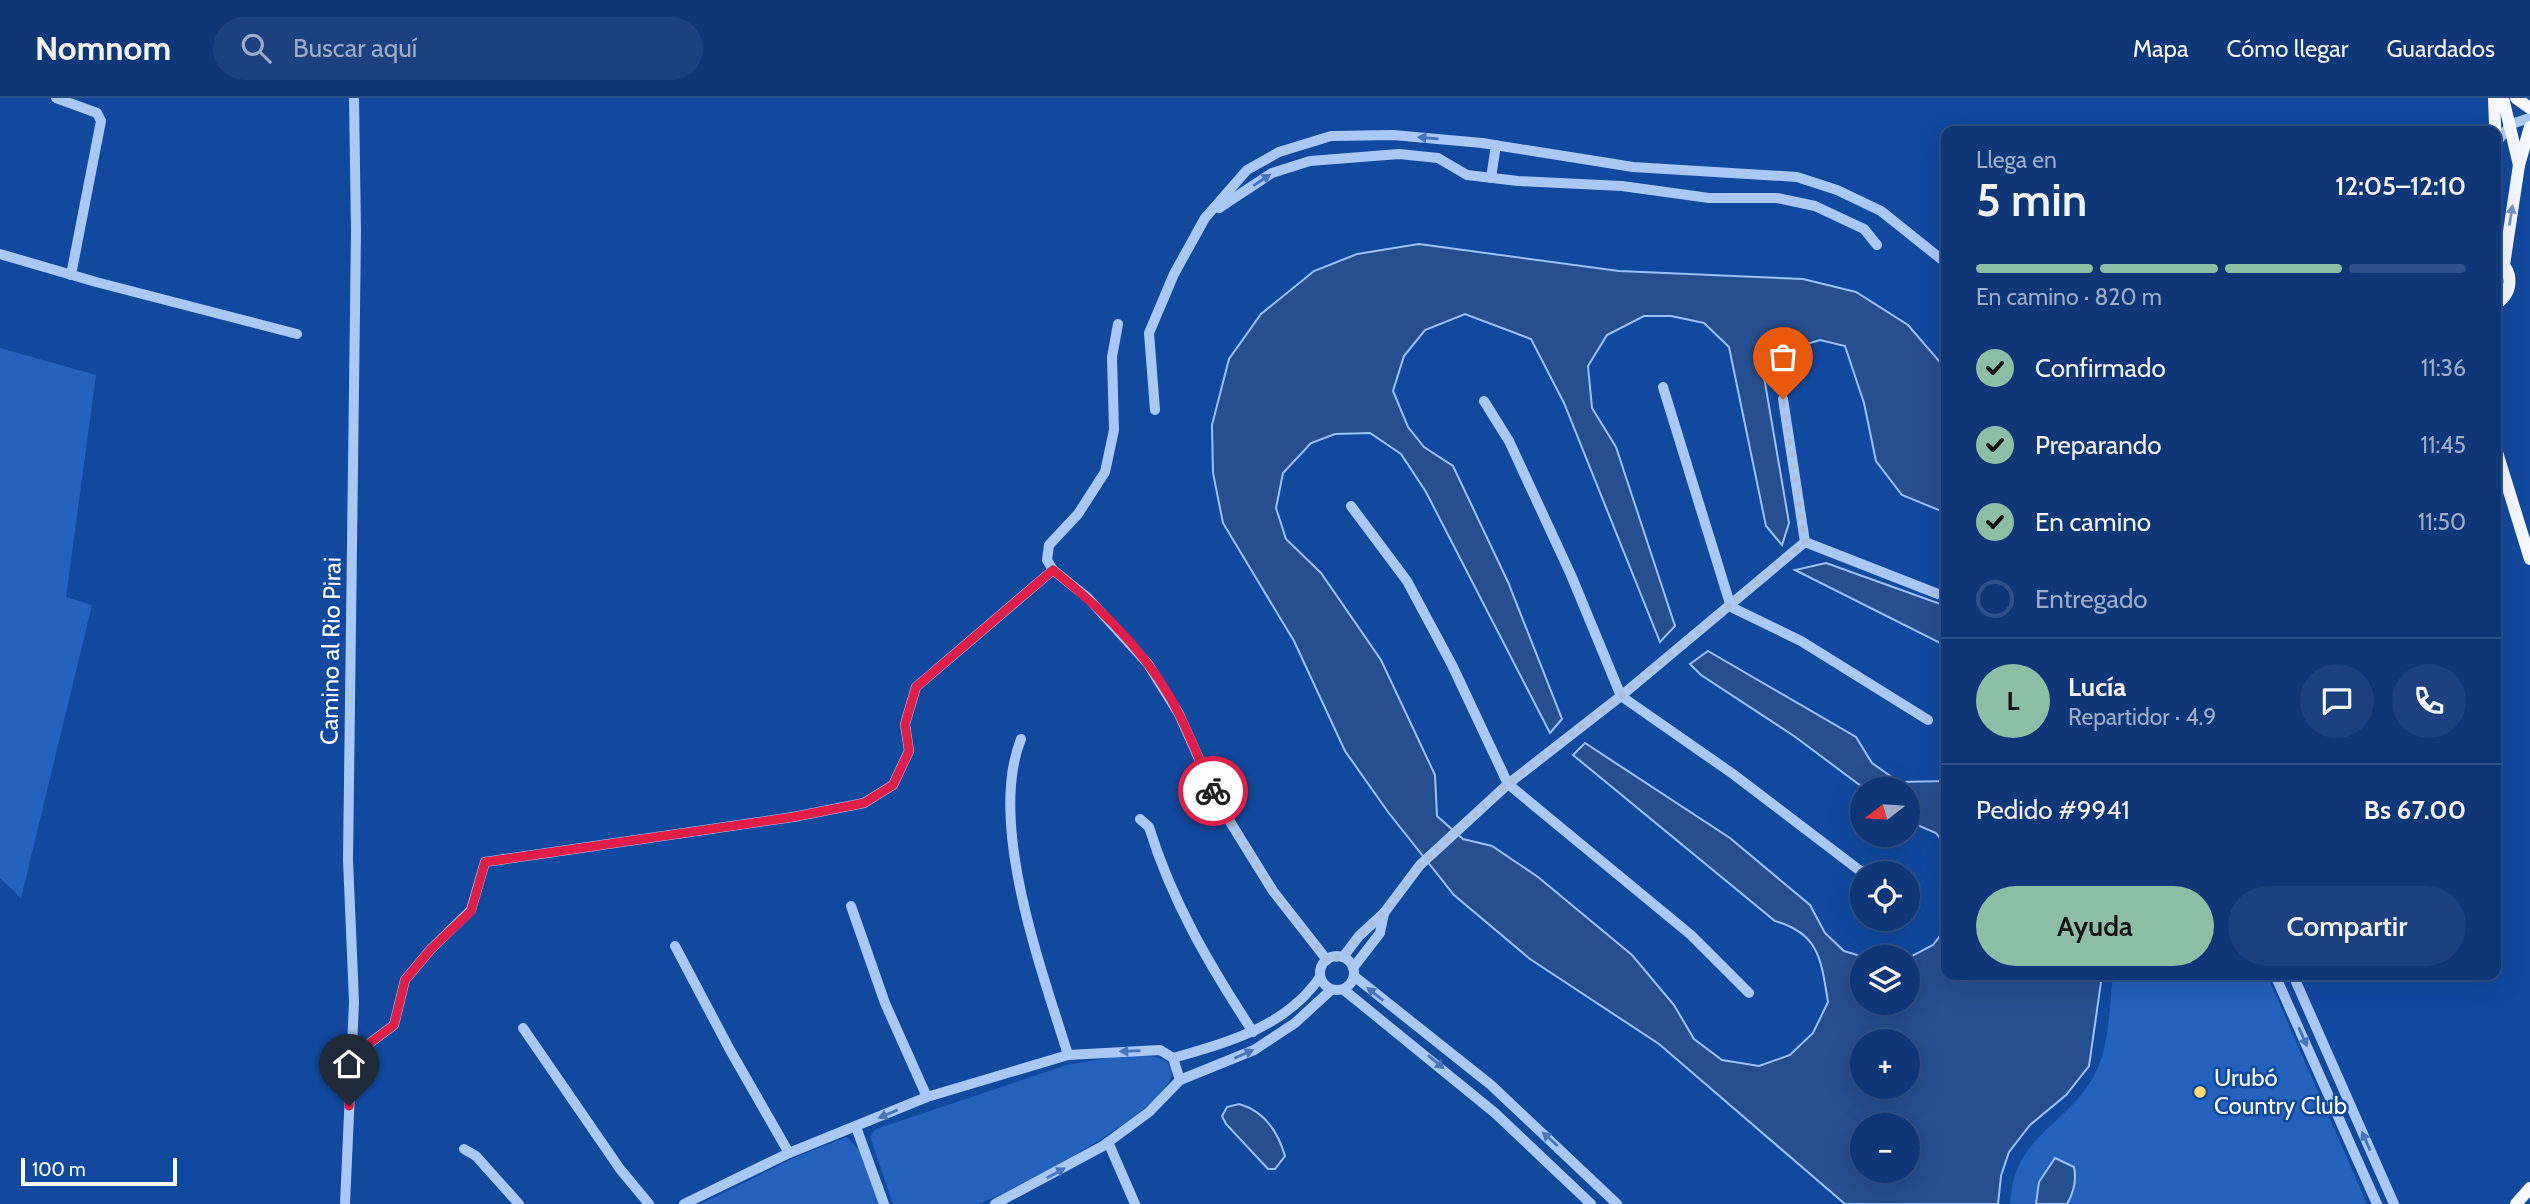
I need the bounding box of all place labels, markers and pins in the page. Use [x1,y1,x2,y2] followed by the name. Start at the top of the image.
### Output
[1753,327,1813,399] pin
[319,1034,379,1106] pin
[2214,1063,2347,1120] place label: Urubó Country Club
[2192,1084,2208,1100] marker: Urubó Country Club

